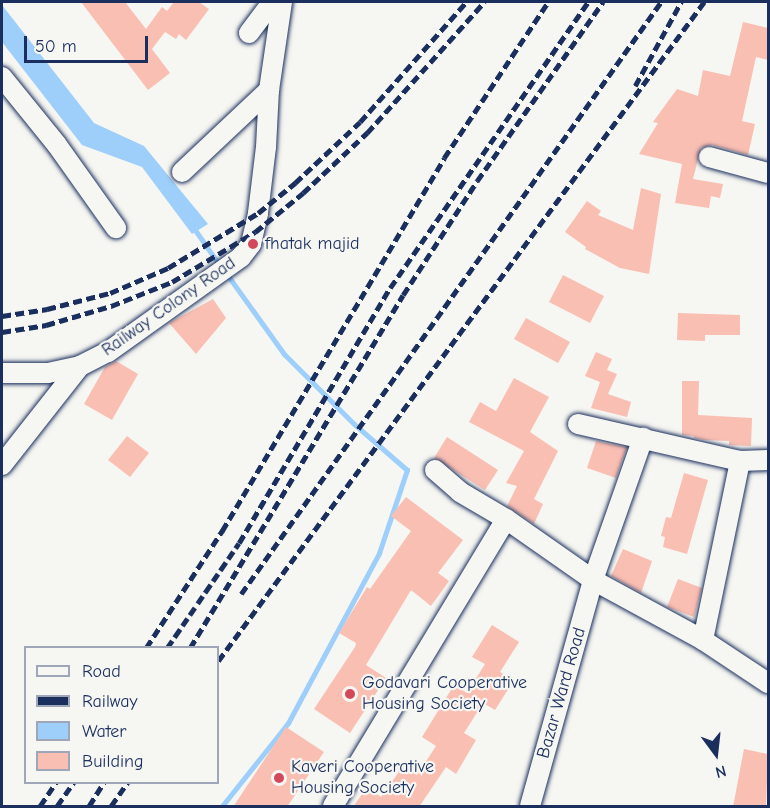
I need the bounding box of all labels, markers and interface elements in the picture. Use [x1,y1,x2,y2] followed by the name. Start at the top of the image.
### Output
[27,24,152,62] scale bar
[35,36,77,57] text: 50 m
[265,233,360,255] place label: fhatak majid
[246,237,260,251] marker: fhatak majid
[98,253,240,361] street label: Railway Colony Road
[533,625,591,761] street label: Bazar Ward Road
[24,646,219,784] legend
[82,661,121,682] text: Road
[362,673,527,716] place label: Godavari Cooperative Housing Society
[343,687,357,701] marker: Godavari Cooperative Housing Society
[82,691,138,712] text: Railway
[82,721,126,742] text: Water
[686,724,746,784] north arrow
[82,751,144,772] text: Building
[291,757,434,800] place label: Kaveri Cooperative Housing Society
[713,761,728,781] text: N
[272,771,286,785] marker: Kaveri Cooperative Housing Society

